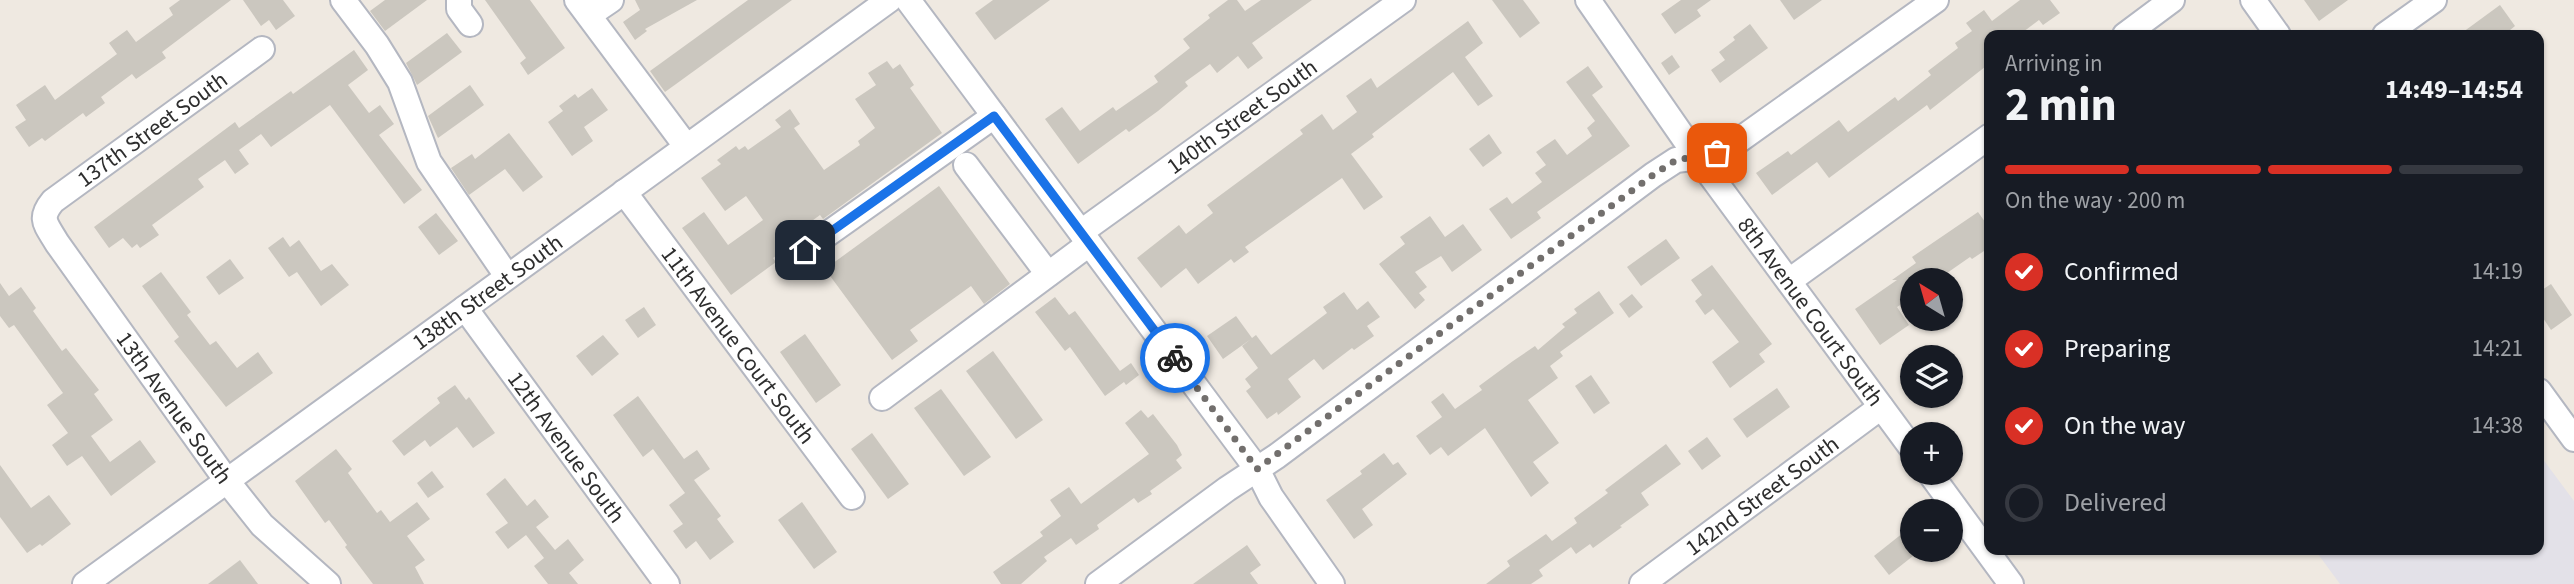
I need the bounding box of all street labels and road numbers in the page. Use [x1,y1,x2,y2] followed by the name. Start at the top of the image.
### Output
[1160,51,1324,182] street label: 140th Street South
[70,63,234,195] street label: 137th Street South
[1730,210,1891,413] street label: 8th Avenue Court South
[405,226,570,358] street label: 138th Street South
[653,240,823,451] street label: 11th Avenue Court South
[108,325,240,491] street label: 13th Avenue South
[499,364,633,530] street label: 12th Avenue South
[1678,428,1846,564] street label: 142nd Street South

